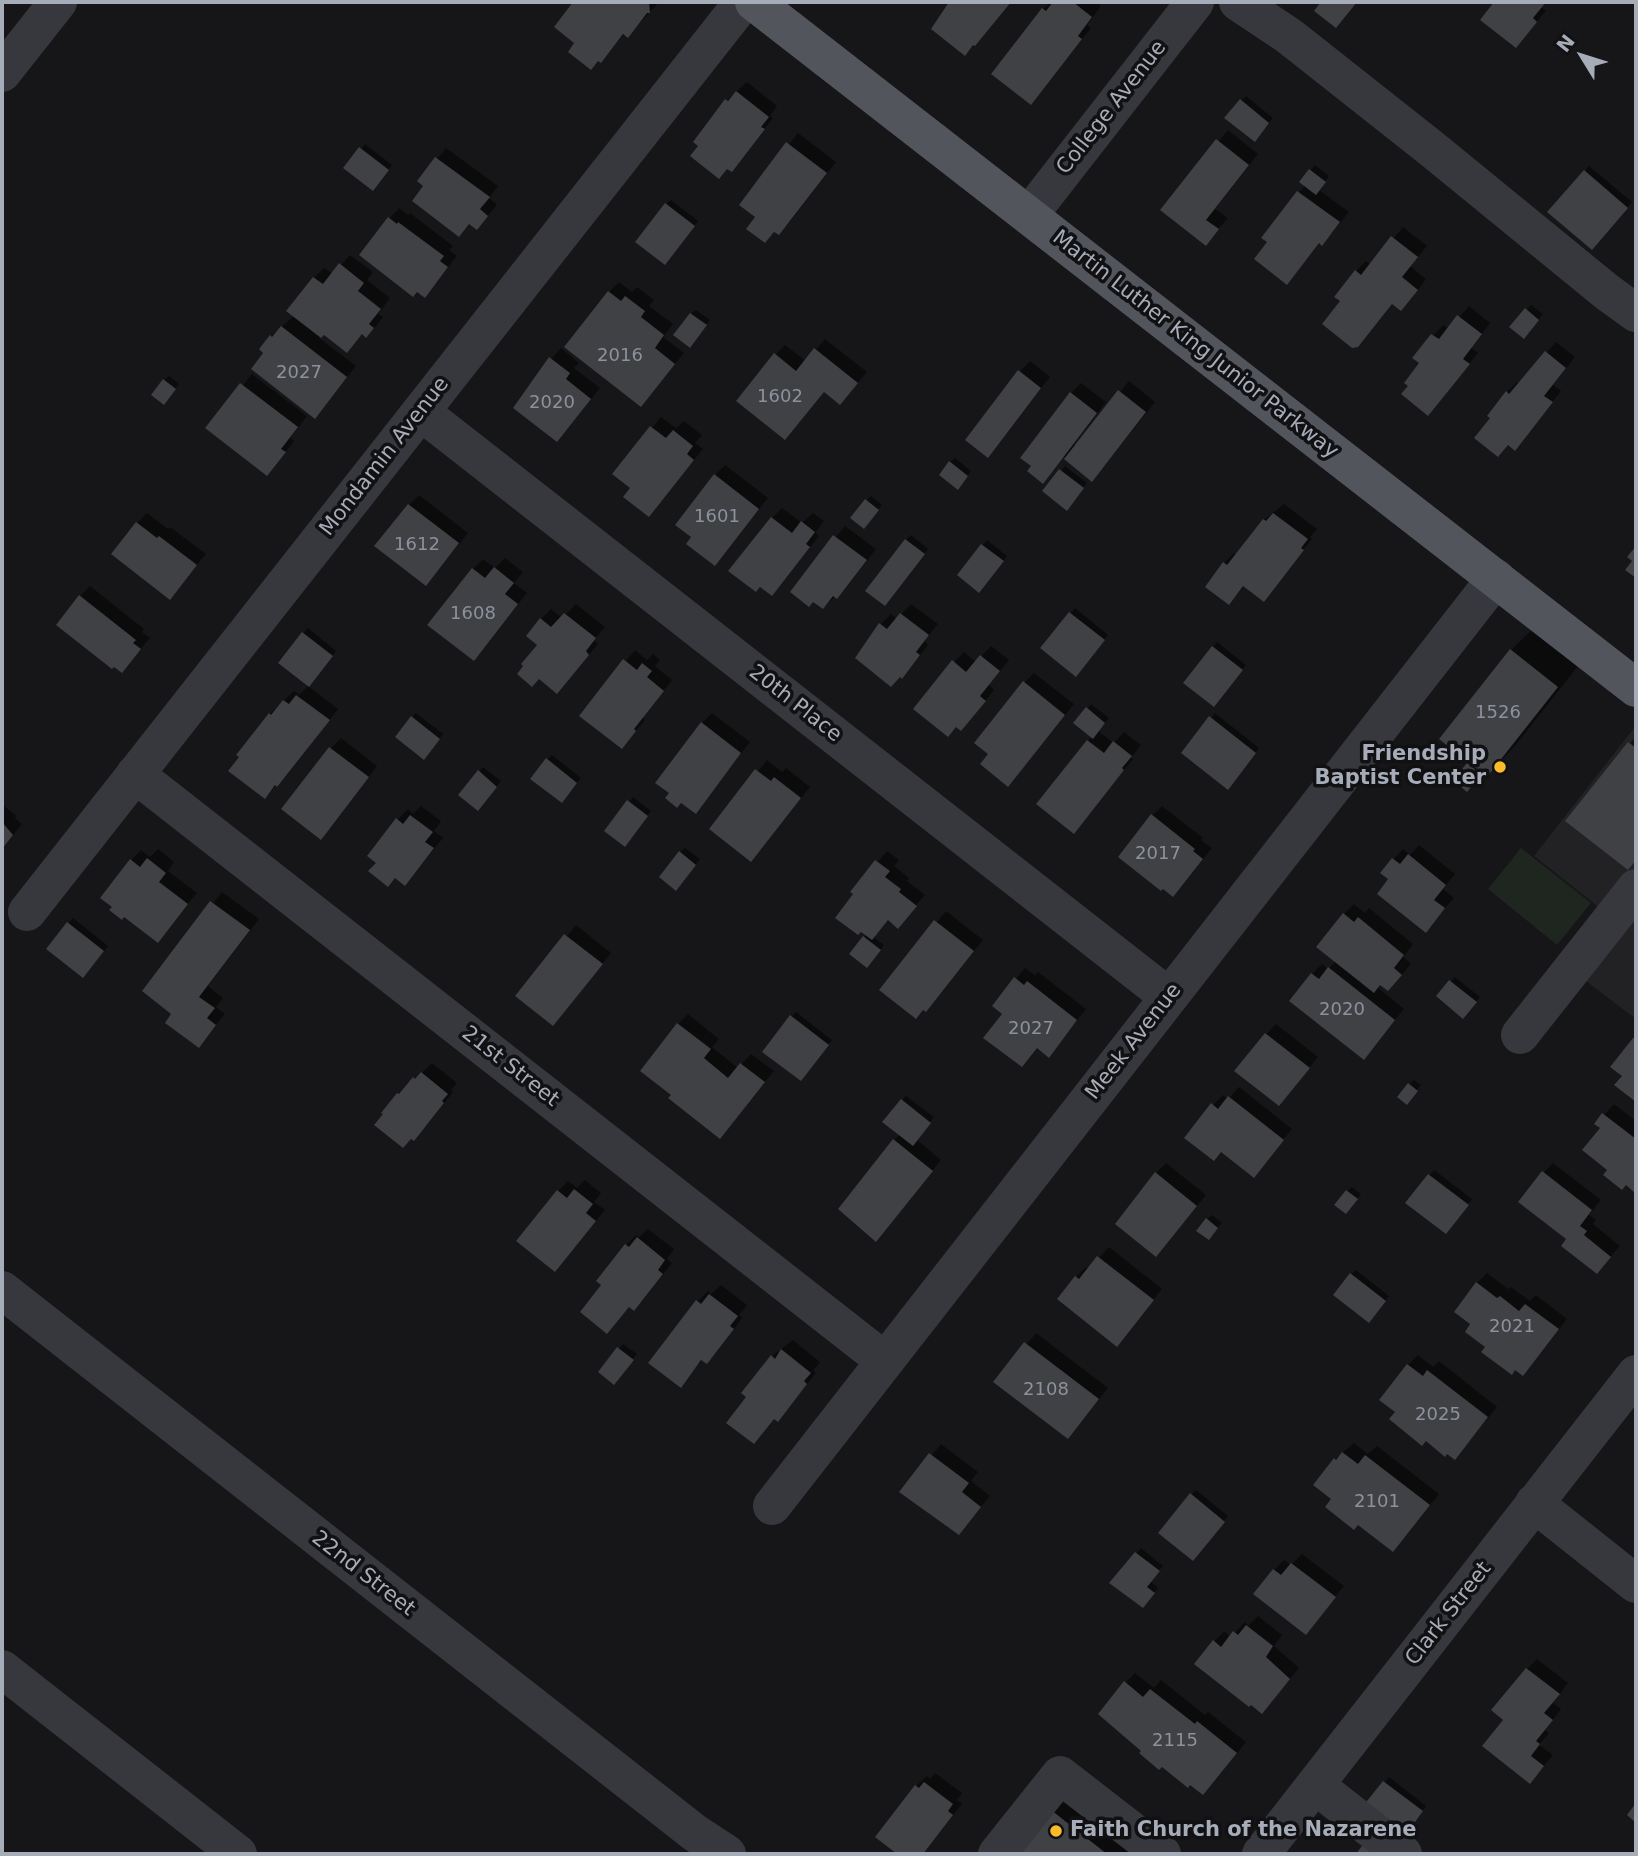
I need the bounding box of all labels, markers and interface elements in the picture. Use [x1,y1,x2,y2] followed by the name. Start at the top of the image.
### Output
[1547,21,1617,91] north arrow
[1552,30,1579,56] text: N
[1052,36,1172,180] street label: College Avenue
[1047,226,1343,464] street label: Martin Luther King Junior Parkway
[597,345,643,367] house number: 2016
[276,362,322,384] house number: 2027
[315,373,455,541] street label: Mondamin Avenue
[757,386,803,408] house number: 1602
[529,392,575,414] house number: 2020
[694,506,740,528] house number: 1601
[394,534,440,556] house number: 1612
[450,603,496,625] house number: 1608
[744,660,846,748] street label: 20th Place
[1475,702,1521,724] house number: 1526
[1314,742,1486,792] place label: Friendship Baptist Center
[1492,759,1508,775] marker: Friendship Baptist Center
[1135,843,1181,865] house number: 2017
[1081,979,1187,1105] street label: Meek Avenue
[1319,999,1365,1021] house number: 2020
[1008,1018,1054,1040] house number: 2027
[456,1021,564,1113] street label: 21st Street
[1489,1316,1535,1338] house number: 2021
[1023,1379,1069,1401] house number: 2108
[1415,1404,1461,1426] house number: 2025
[1354,1491,1400,1513] house number: 2101
[306,1526,420,1622] street label: 22nd Street
[1401,1557,1497,1671] street label: Clark Street
[1152,1730,1198,1752] house number: 2115
[1070,1818,1417,1844] place label: Faith Church of the Nazarene
[1048,1823,1064,1839] marker: Faith Church of the Nazarene

